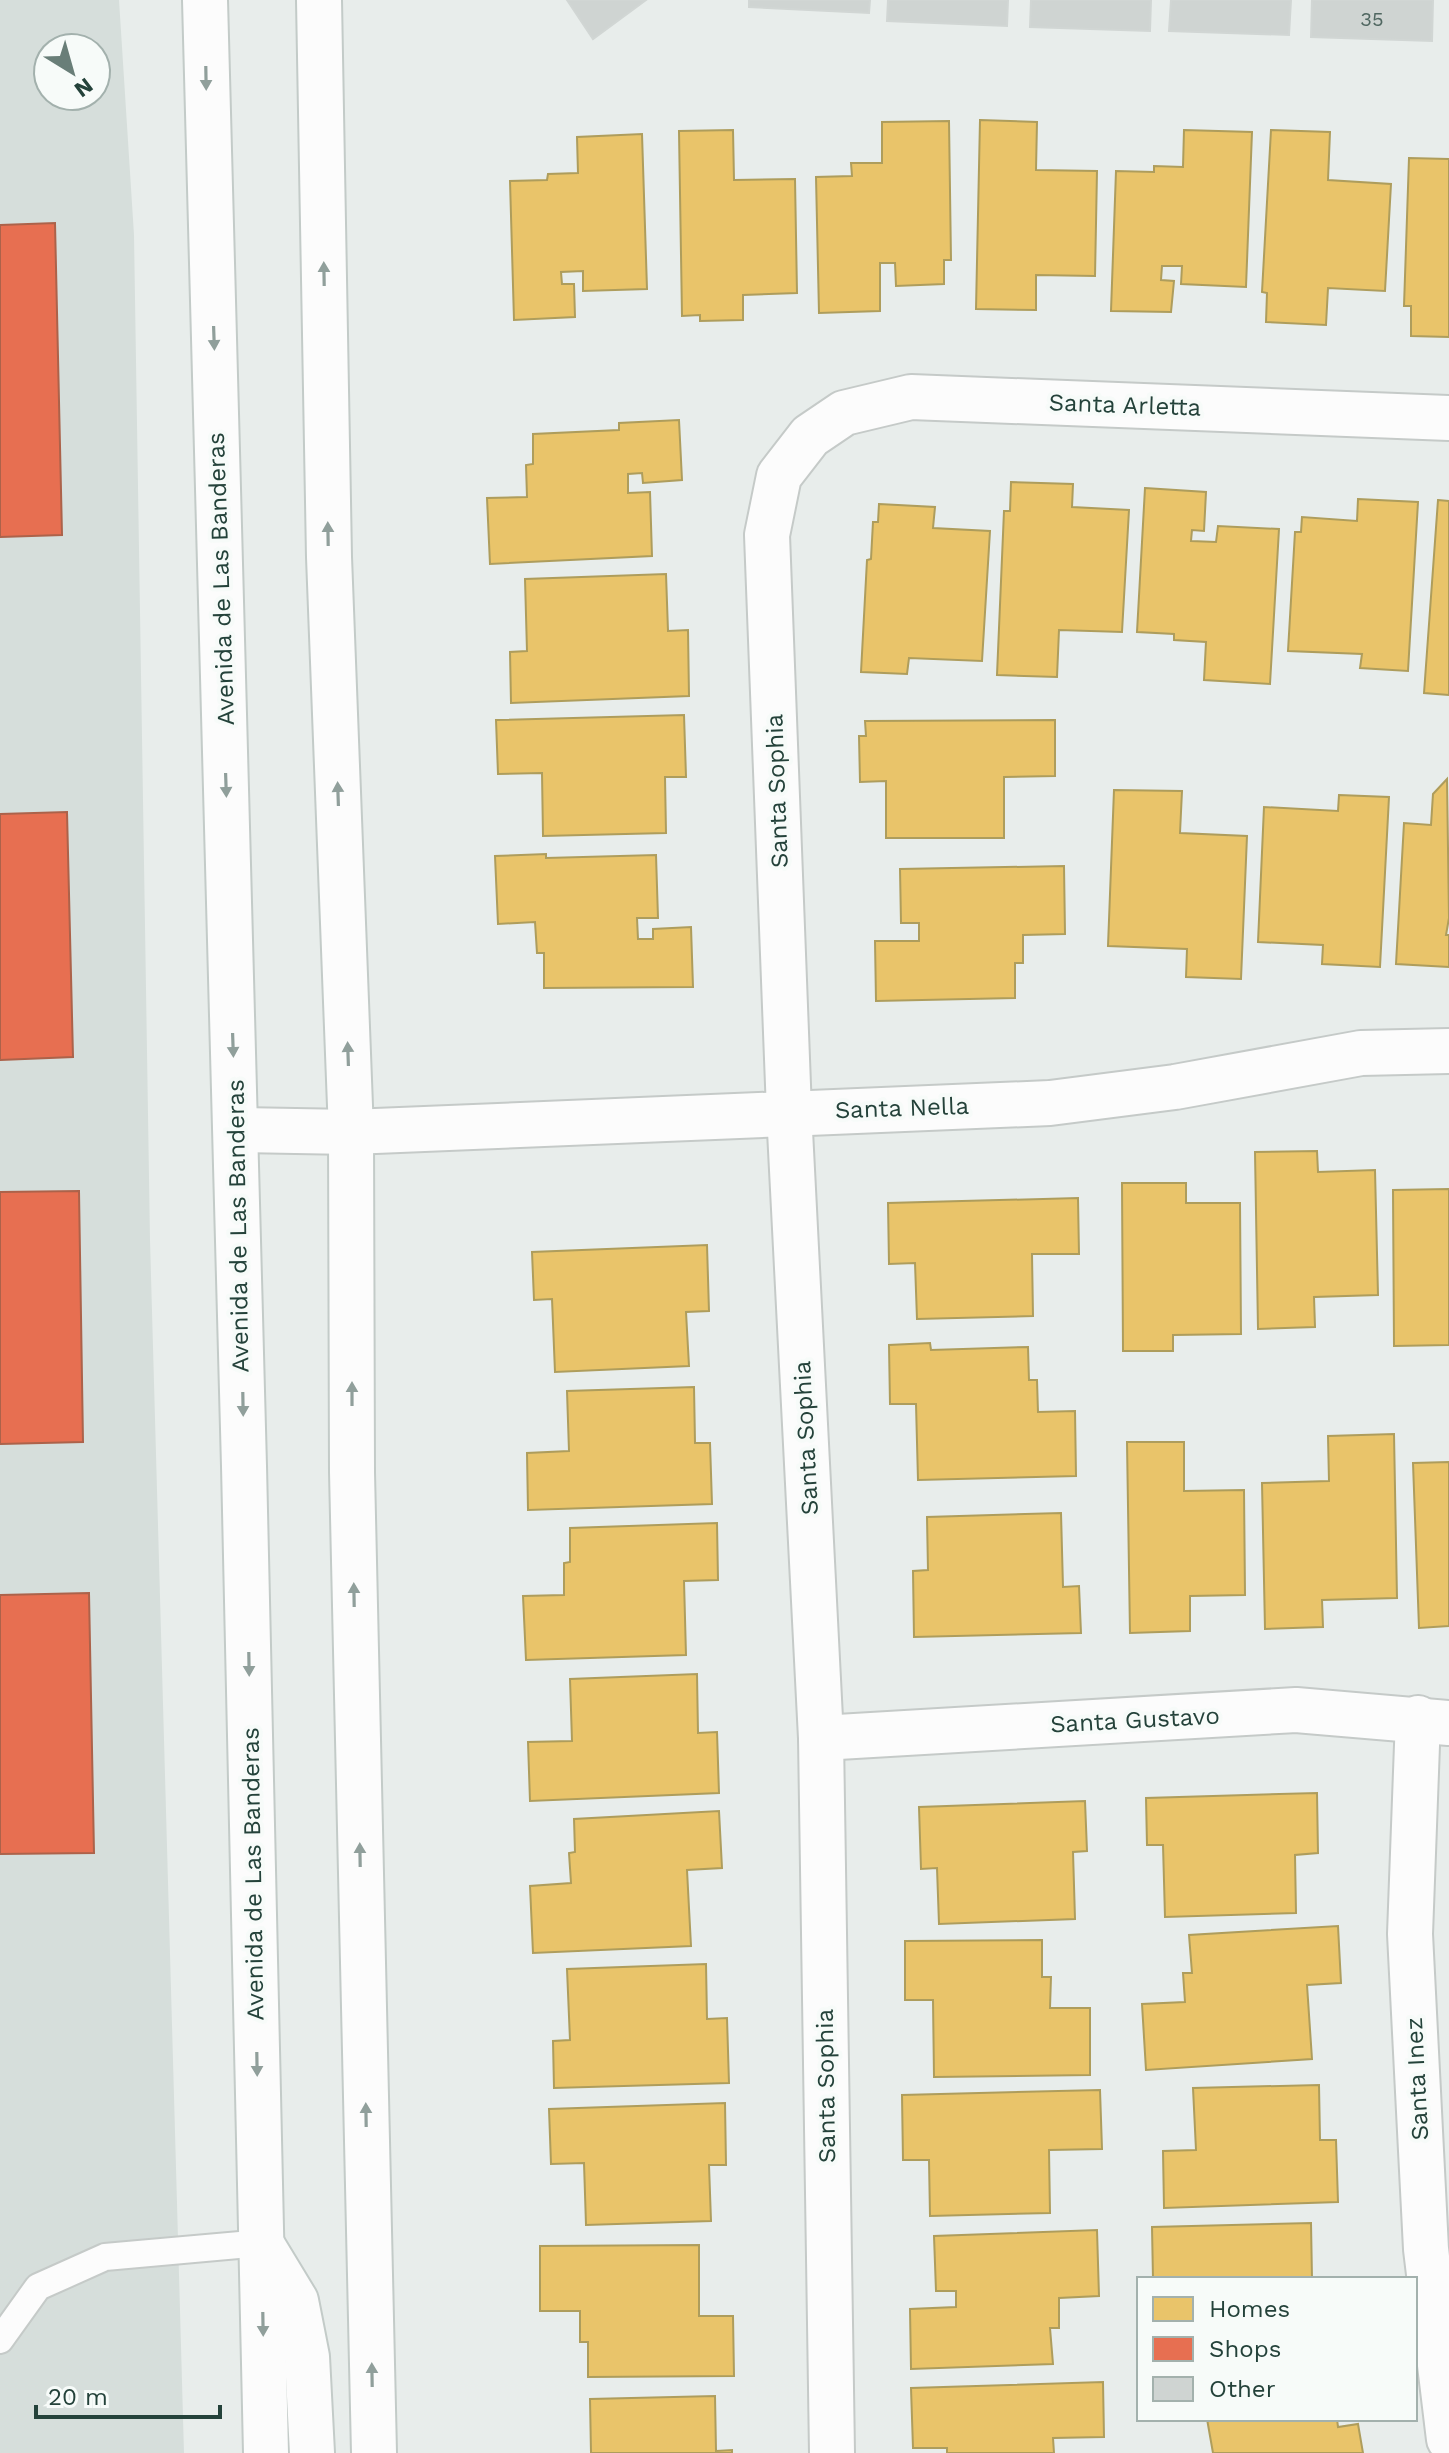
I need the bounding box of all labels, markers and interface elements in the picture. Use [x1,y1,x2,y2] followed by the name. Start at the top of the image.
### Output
[1360,7,1384,31] house number: 35
[32,32,112,112] north arrow
[200,66,212,91] one-way arrow
[70,73,98,102] text: N
[318,261,330,286] one-way arrow
[207,326,220,351] one-way arrow
[1048,388,1202,422] street label: Santa Arletta
[202,432,240,726] street label: Avenida de Las Banderas
[322,521,334,546] one-way arrow
[760,713,794,869] street label: Santa Sophia
[220,773,233,798] one-way arrow
[331,781,344,806] one-way arrow
[227,1033,240,1058] one-way arrow
[342,1041,355,1066] one-way arrow
[221,1079,255,1373] street label: Avenida de Las Banderas
[834,1092,970,1124] street label: Santa Nella
[788,1360,824,1516] street label: Santa Sophia
[346,1381,358,1406] one-way arrow
[236,1392,249,1417] one-way arrow
[348,1582,361,1607] one-way arrow
[242,1652,255,1677] one-way arrow
[1050,1702,1220,1738] street label: Santa Gustavo
[236,1727,270,2021] street label: Avenida de Las Banderas
[354,1842,366,1867] one-way arrow
[811,2009,841,2163] street label: Santa Sophia
[1400,2017,1434,2141] street label: Santa Inez
[251,2052,264,2077] one-way arrow
[360,2102,372,2127] one-way arrow
[1137,2277,1417,2421] legend
[1209,2295,1290,2323] text: Homes
[257,2312,269,2337] one-way arrow
[1209,2335,1281,2363] text: Shops
[365,2362,378,2387] one-way arrow
[36,2369,220,2419] scale bar
[1209,2375,1276,2403] text: Other
[48,2383,108,2411] text: 20 m

